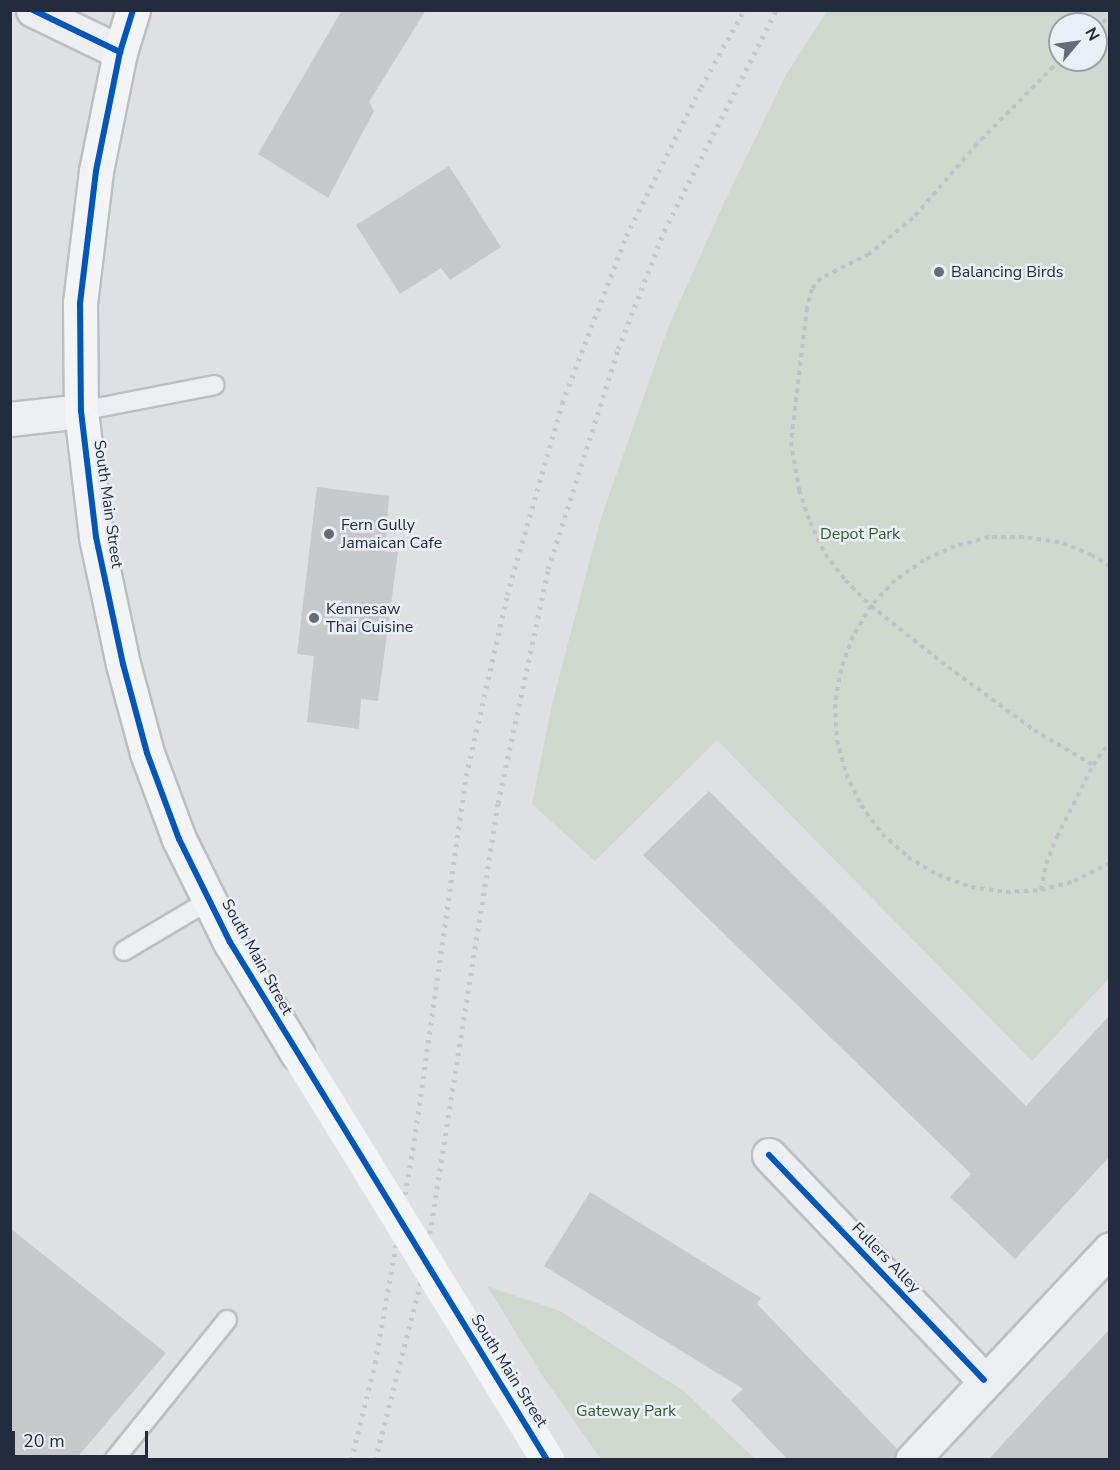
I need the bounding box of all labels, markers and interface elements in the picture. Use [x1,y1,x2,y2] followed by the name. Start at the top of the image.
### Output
[1048,12,1108,72] north arrow
[1079,24,1105,45] text: N
[951,262,1063,282] place label: Balancing Birds
[932,265,946,279] marker: Balancing Birds
[90,439,126,569] street label: South Main Street
[341,515,442,553] place label: Fern Gully Jamaican Cafe
[820,524,900,544] park label: Depot Park
[322,527,336,541] marker: Fern Gully Jamaican Cafe
[326,599,413,637] place label: Kennesaw Thai Cuisine
[307,611,321,625] marker: Kennesaw Thai Cuisine
[217,896,297,1018] street label: South Main Street
[848,1219,924,1297] street label: Fullers Alley
[467,1311,551,1431] street label: South Main Street
[576,1401,676,1421] park label: Gateway Park
[15,1419,152,1457] scale bar
[23,1429,65,1453] text: 20 m

